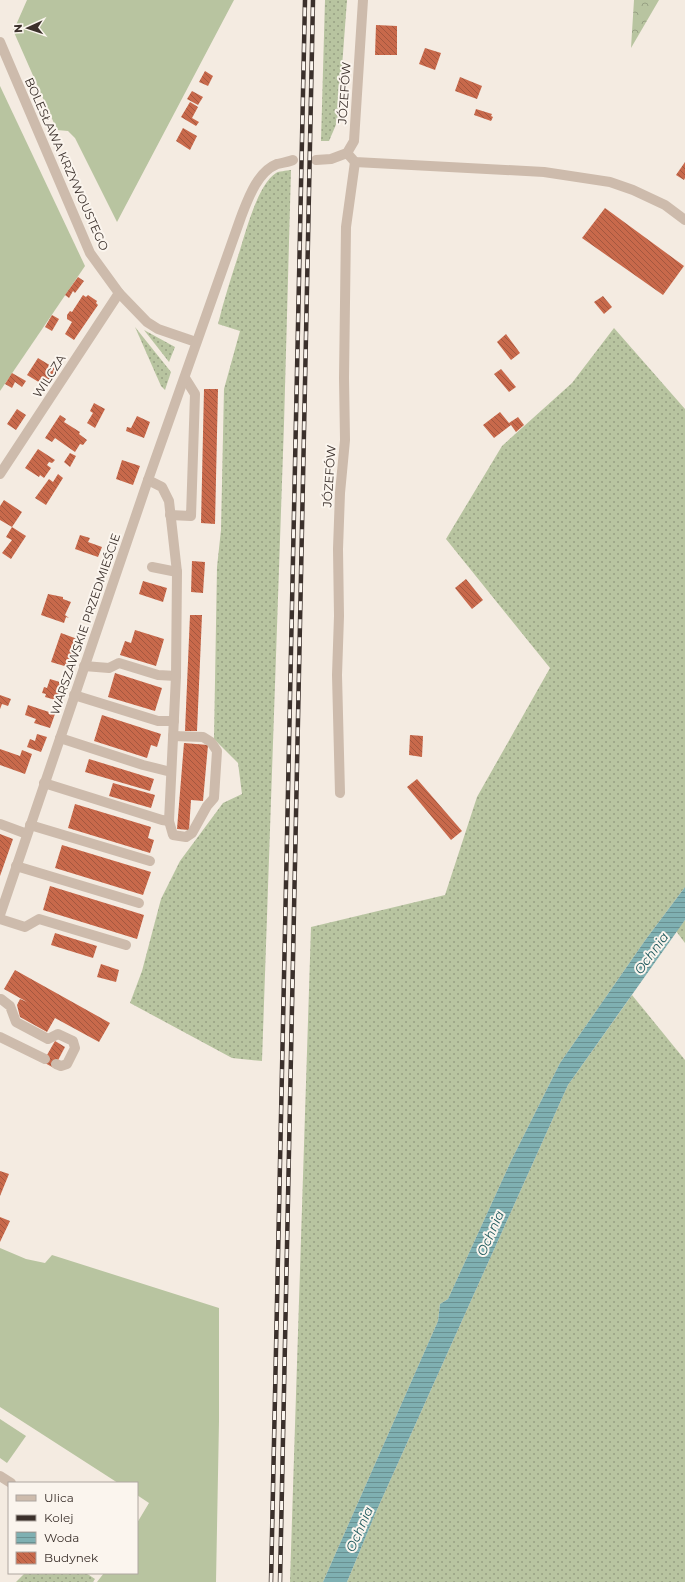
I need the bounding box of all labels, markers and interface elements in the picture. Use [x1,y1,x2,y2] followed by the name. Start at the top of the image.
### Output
[8,8,48,48] north arrow
[11,24,25,33] text: N
[334,61,354,126] street label: JÓZEFÓW
[22,75,112,253] street label: BOLESŁAWA KRZYWOUSTEGO
[29,351,69,400] street label: WILCZA
[319,444,339,509] street label: JÓZEFÓW
[47,531,123,717] street label: WARSZAWSKIE PRZEDMIEŚCIE
[630,929,672,977] water label: Ochnia
[473,1208,507,1258] water label: Ochnia
[8,1482,138,1574] legend
[44,1490,74,1505] text: Ulica
[342,1504,376,1554] water label: Ochnia
[44,1510,73,1525] text: Kolej
[44,1530,79,1545] text: Woda
[44,1550,99,1565] text: Budynek

